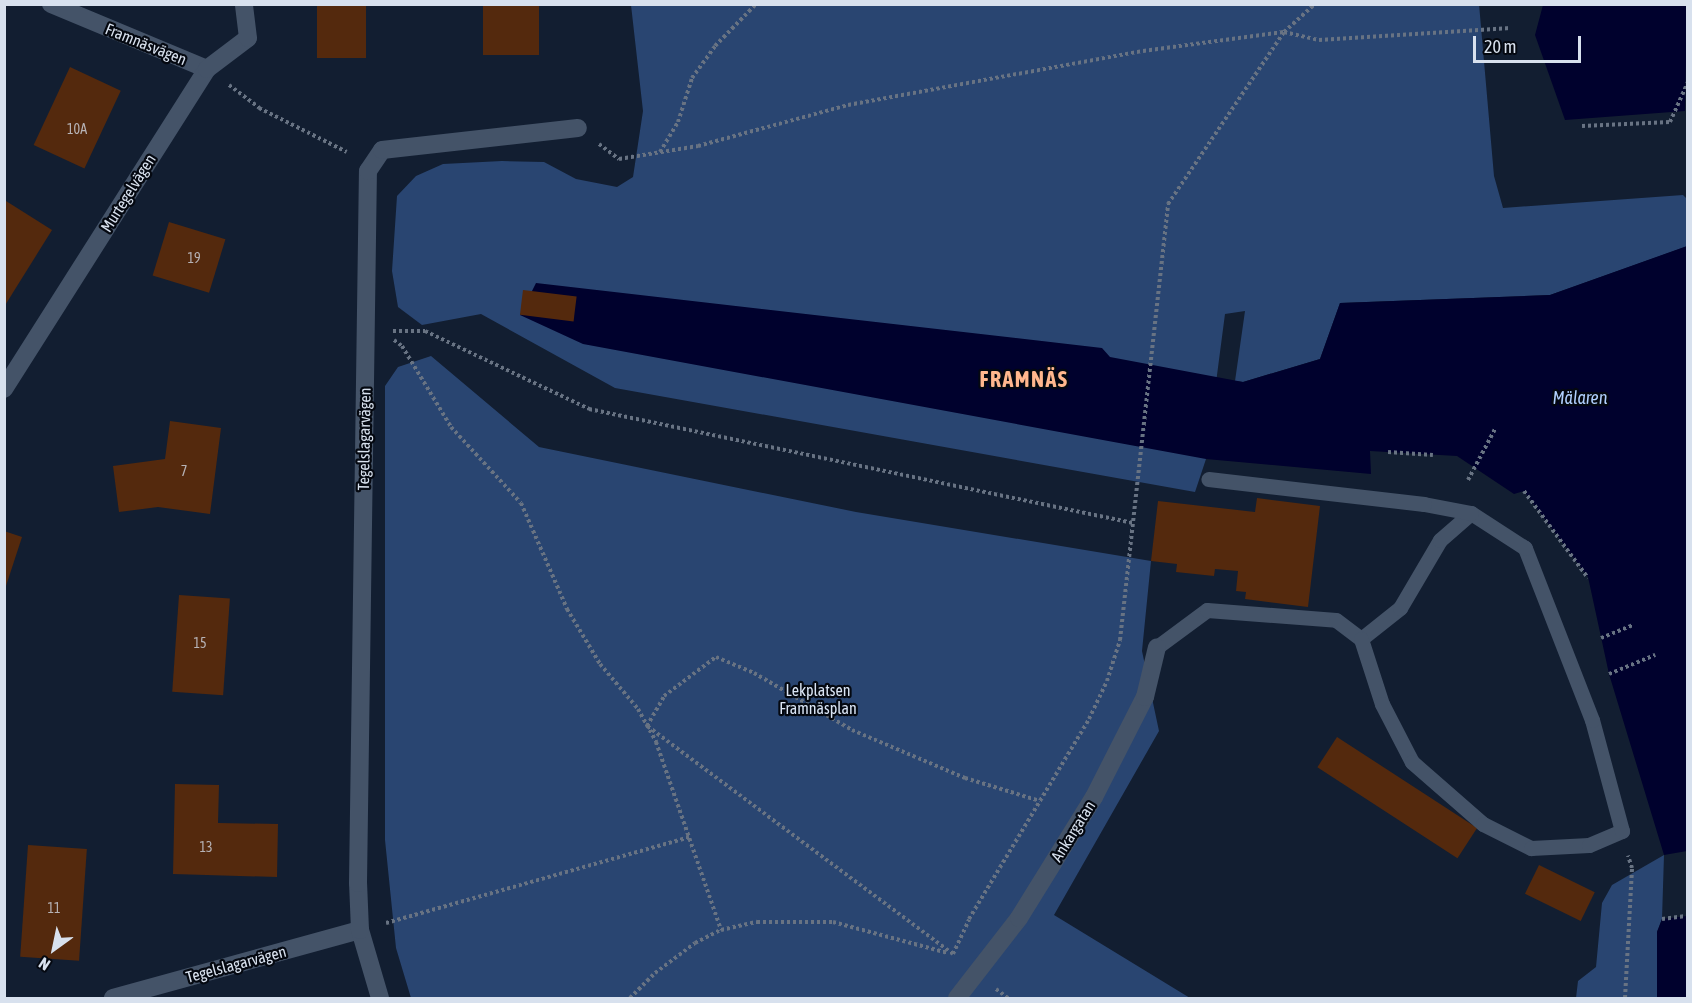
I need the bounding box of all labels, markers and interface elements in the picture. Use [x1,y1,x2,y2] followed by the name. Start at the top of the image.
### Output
[103,19,189,69] street label: Framnäsvägen
[1476,24,1584,62] scale bar
[1484,36,1516,57] text: 20 m
[67,121,87,137] house number: 10A
[97,151,159,235] street label: Murtegelvägen
[187,250,201,266] house number: 19
[980,367,1068,393] district label: FRAMNÄS
[354,387,374,491] street label: Tegelslagarvägen
[1553,387,1607,409] water label: Mälaren
[181,463,187,479] house number: 7
[193,635,207,651] house number: 15
[779,680,857,718] park label: Lekplatsen Framnäsplan
[1047,797,1099,865] street label: Ankargatan
[199,839,213,855] house number: 13
[47,900,61,916] house number: 11
[24,919,84,979] north arrow
[184,941,288,987] street label: Tegelslagarvägen
[35,954,53,974] text: N

